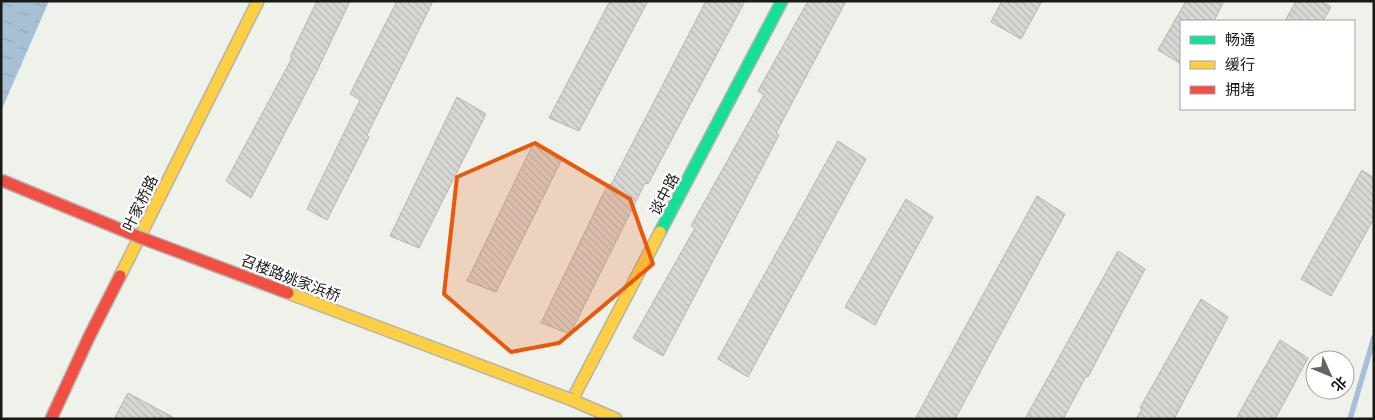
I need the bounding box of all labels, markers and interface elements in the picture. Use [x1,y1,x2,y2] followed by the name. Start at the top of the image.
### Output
[1180,20,1355,110] legend
[1225,30,1255,49] text: 畅通
[1225,55,1255,74] text: 缓行
[1225,80,1255,99] text: 拥堵
[645,170,683,218] street label: 谈中路
[118,172,162,234] street label: 叶家桥路
[239,250,343,306] street label: 召楼路姚家浜桥
[1305,350,1355,400] north arrow
[1328,373,1351,395] text: 北

